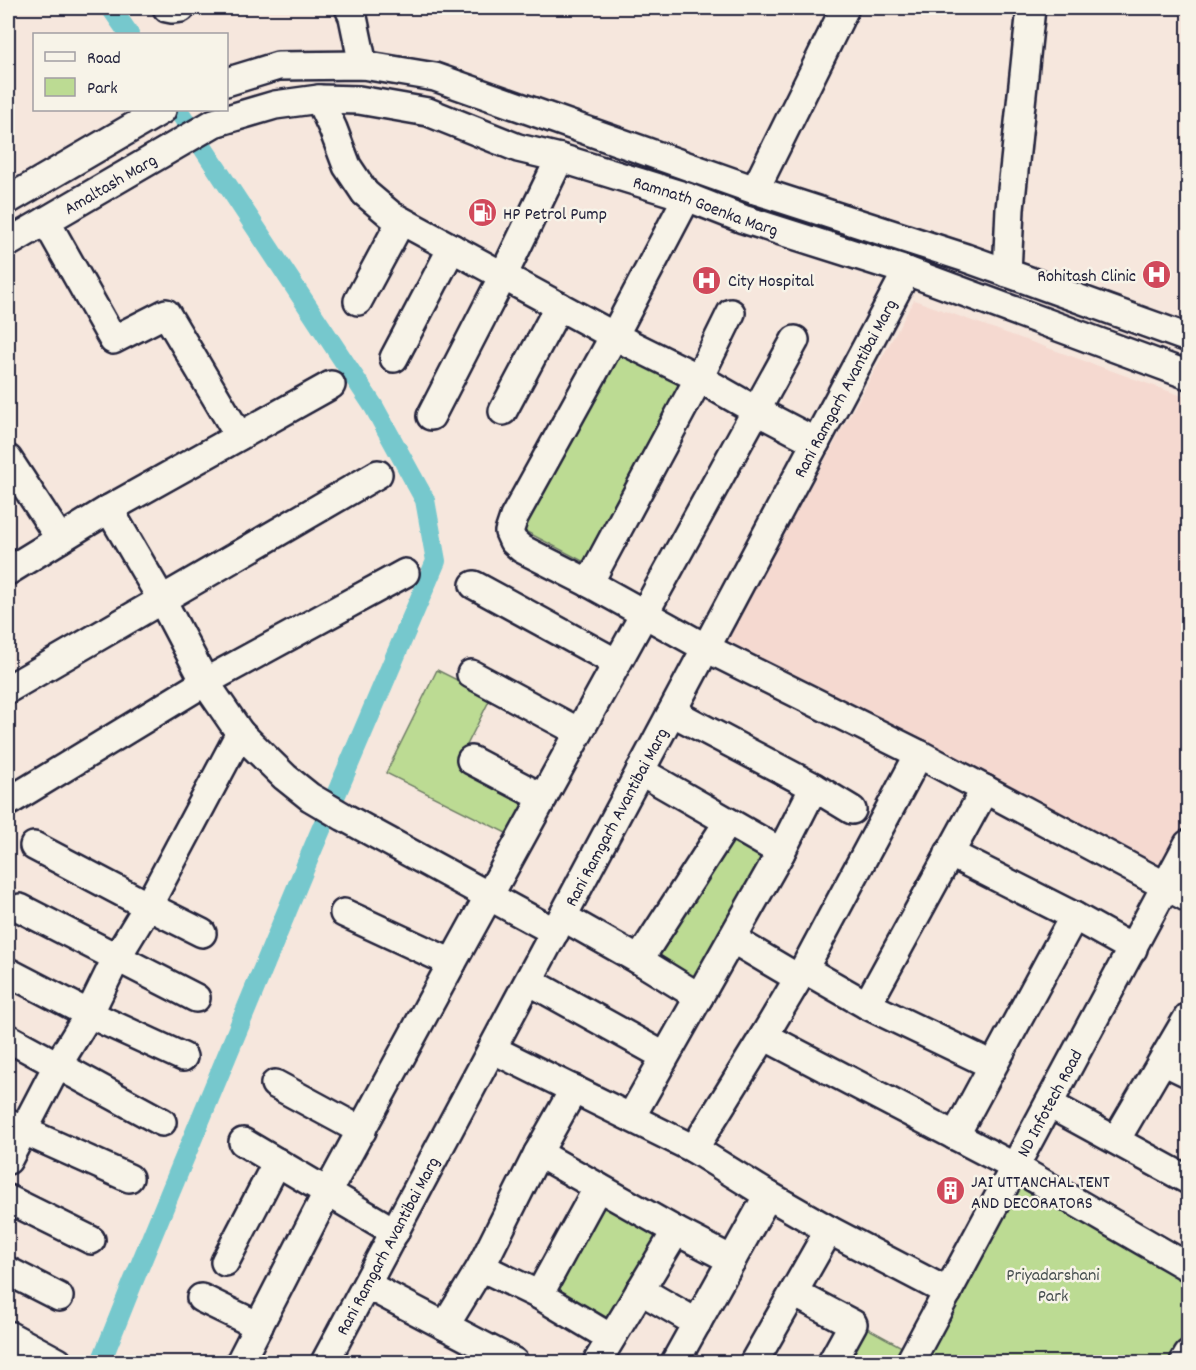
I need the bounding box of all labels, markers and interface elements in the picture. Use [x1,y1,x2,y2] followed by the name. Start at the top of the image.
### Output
[33,33,228,111] legend
[87,47,121,72] text: Road
[87,77,118,102] text: Park
[60,149,162,223] street label: Amaltash Marg
[629,171,781,244] street label: Ramnath Goenka Marg
[466,197,498,229] fuel station icon: HP Petrol Pump
[503,203,607,228] place label: HP Petrol Pump
[1141,259,1173,291] hospital icon: Rohitash Clinic
[691,264,723,296] hospital icon: City Hospital
[1037,265,1136,290] place label: Rohitash Clinic
[728,270,815,295] place label: City Hospital
[789,295,905,483] street label: Rani Ramgarh Avantibai Marg
[560,724,676,912] street label: Rani Ramgarh Avantibai Marg
[1012,1046,1090,1162] street label: ND Infotech Road
[331,1153,447,1341] street label: Rani Ramgarh Avantibai Marg
[971,1171,1110,1217] place label: JAI UTTANCHAL TENT AND DECORATORS
[934,1175,966,1207] building icon: JAI UTTANCHAL TENT AND DECORATORS
[1006,1264,1100,1310] park label: Priyadarshani Park

